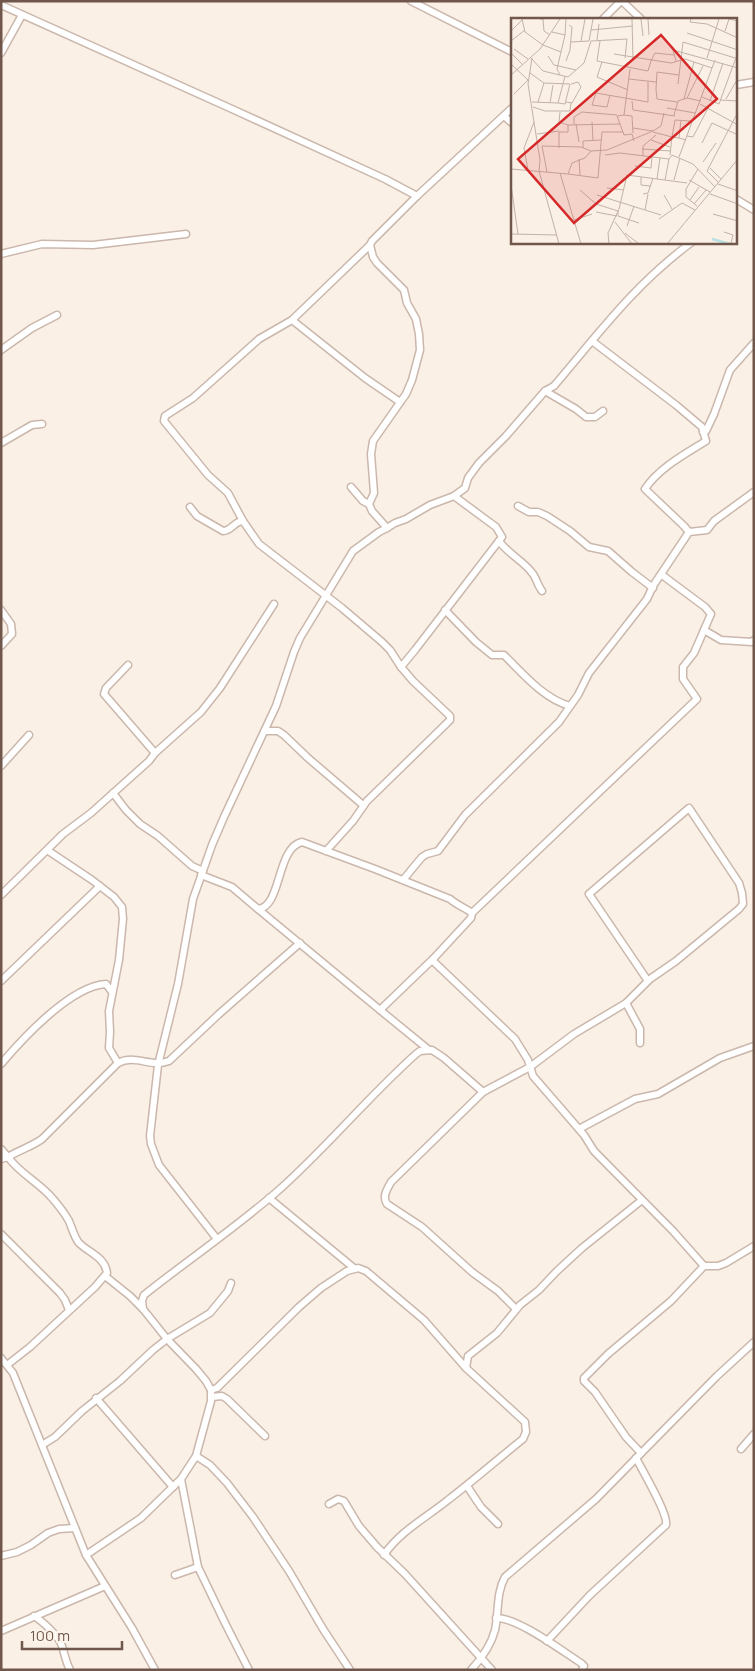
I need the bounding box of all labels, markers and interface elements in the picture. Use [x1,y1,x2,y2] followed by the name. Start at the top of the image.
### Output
[511,18,738,244] inset map
[22,1618,122,1650] scale bar
[30,1625,70,1646] text: 100 m

